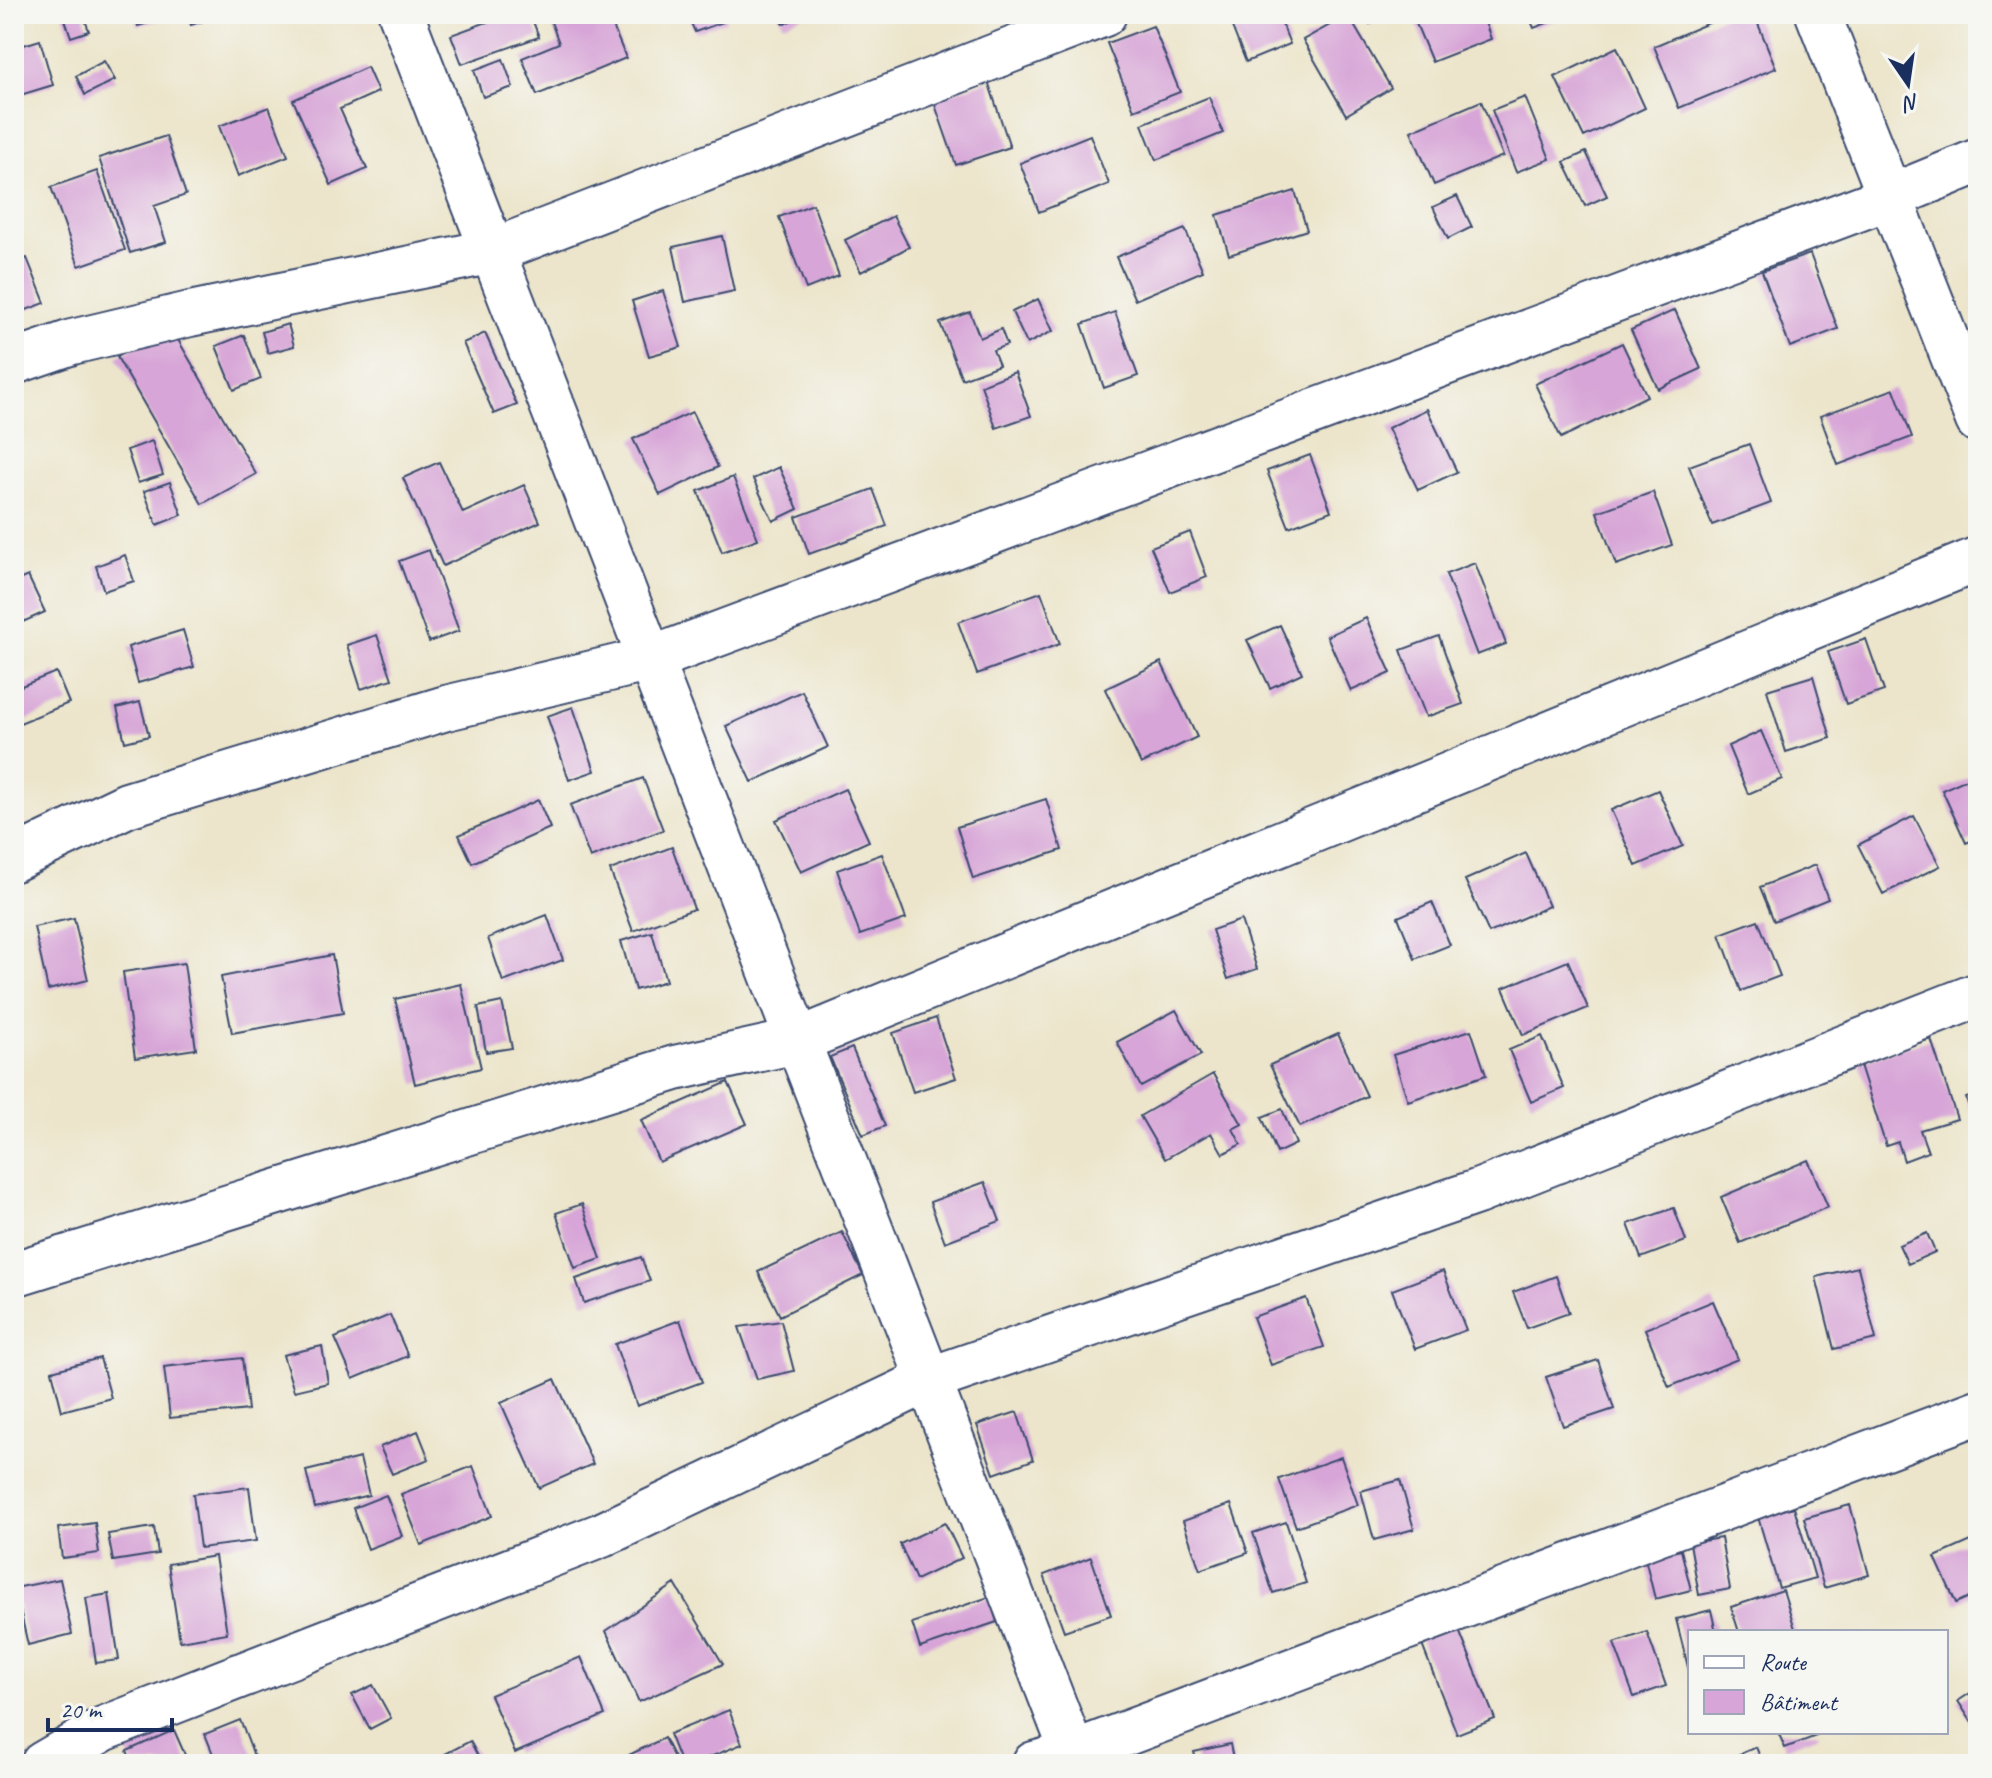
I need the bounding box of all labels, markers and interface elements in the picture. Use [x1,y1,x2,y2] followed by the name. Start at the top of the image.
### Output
[1868,44,1948,124] north arrow
[1899,87,1922,118] text: N
[1688,1630,1948,1734] legend
[1760,1647,1808,1677] text: Route
[48,1682,172,1732] scale bar
[1760,1687,1839,1717] text: Bâtiment
[60,1695,103,1725] text: 20 m

